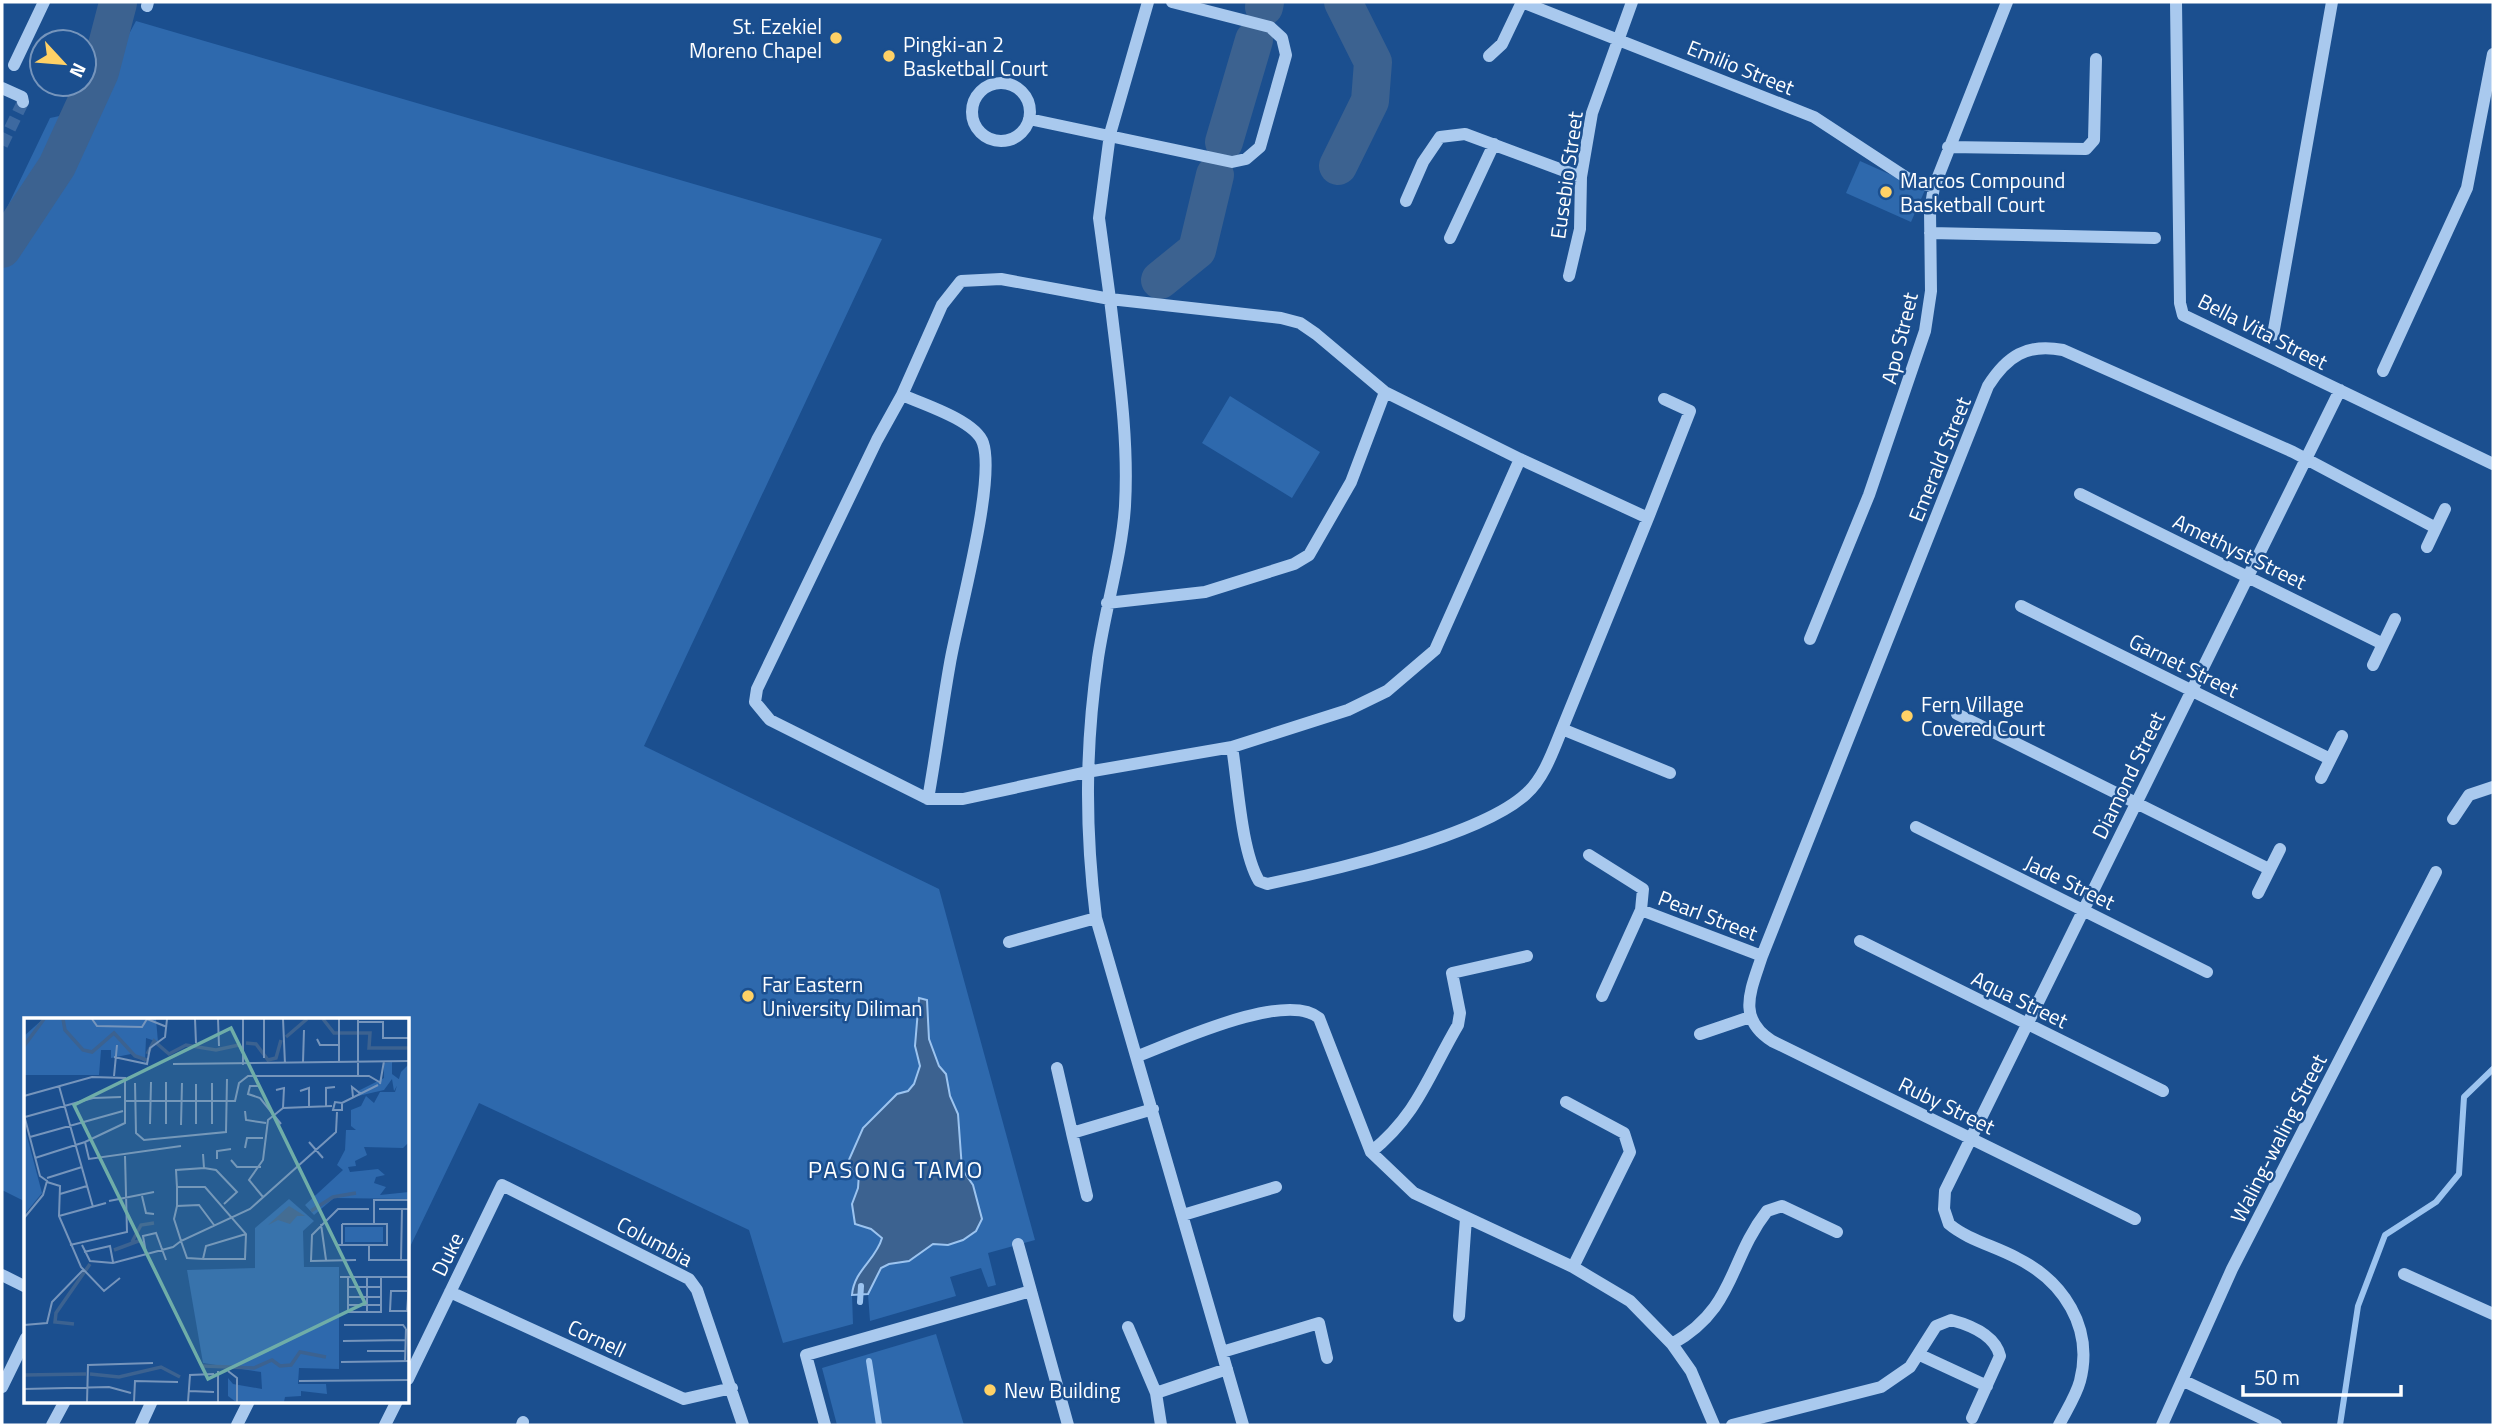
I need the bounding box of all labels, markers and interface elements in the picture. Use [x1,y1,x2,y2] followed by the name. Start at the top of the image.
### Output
[689,10,822,66] place label: St. Ezekiel Moreno Chapel
[28,28,98,98] north arrow
[903,28,1049,84] place label: Pingki-an 2 Basketball Court
[828,30,844,46] marker: St. Ezekiel Moreno Chapel
[1683,31,1800,103] street label: Emilio Street
[881,48,897,64] marker: Pingki-an 2 Basketball Court
[63,58,95,83] text: N
[1541,109,1591,241] street label: Eusebio Street
[1900,164,2065,220] place label: Marcos Compound Basketball Court
[1878,184,1894,200] marker: Marcos Compound Basketball Court
[2193,285,2334,378] street label: Bella Vita Street
[1872,288,1926,387] street label: Apo Street
[1899,391,1979,526] street label: Emerald Street
[2168,505,2313,597] street label: Amethyst Street
[2124,625,2245,706] street label: Garnet Street
[1921,688,2046,744] place label: Fern Village Covered Court
[2083,705,2173,844] street label: Diamond Street
[1899,708,1915,724] marker: Fern Village Covered Court
[2019,846,2121,918] street label: Jade Street
[1654,881,1763,949] street label: Pearl Street
[1966,962,2074,1036] street label: Aqua Street
[762,968,923,1024] place label: Far Eastern University Diliman
[740,988,756,1004] marker: Far Eastern University Diliman
[24,1018,410,1402] inset map
[2222,1047,2335,1228] street label: Waling-waling Street
[1893,1068,2001,1142] street label: Ruby Street
[808,1151,984,1187] district label: PASONG TAMO
[611,1208,699,1275] street label: Columbia
[423,1227,471,1281] street label: Duke
[563,1311,631,1365] street label: Cornell
[2243,1354,2400,1398] scale bar
[2254,1361,2300,1393] text: 50 m
[1004,1374,1121,1406] place label: New Building
[982,1382,998,1398] marker: New Building

